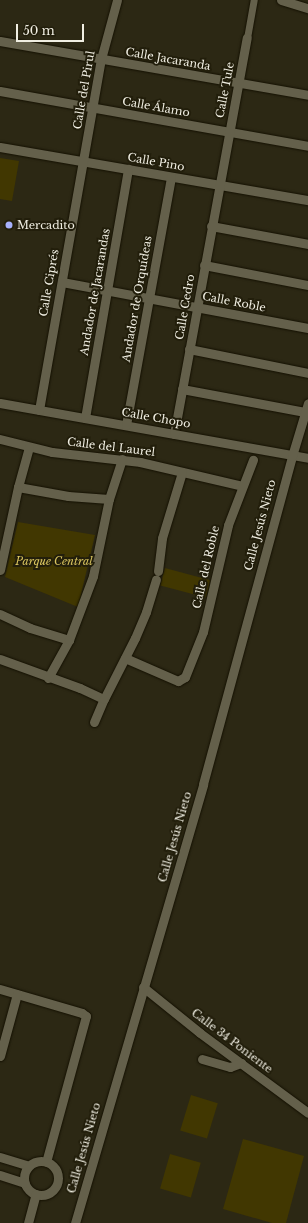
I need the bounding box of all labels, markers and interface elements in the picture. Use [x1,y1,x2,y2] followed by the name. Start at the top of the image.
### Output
[18,16,86,42] scale bar
[23,23,55,38] text: 50 m
[124,45,212,73] street label: Calle Jacaranda
[71,50,97,130] street label: Calle del Pirul
[213,61,237,119] street label: Calle Tule
[121,95,191,119] street label: Calle Álamo
[126,150,186,174] street label: Calle Pino
[17,218,75,232] place label: Mercadito
[4,220,14,230] marker: Mercadito
[77,227,113,357] street label: Andador de Jacarandas
[119,235,155,363] street label: Andador de Orquídeas
[37,248,61,318] street label: Calle Ciprés
[173,273,197,341] street label: Calle Cedro
[201,289,267,315] street label: Calle Roble
[120,405,192,431] street label: Calle Chopo
[66,435,156,459] street label: Calle del Laurel
[242,478,278,572] street label: Calle Jesús Nieto
[190,524,222,610] street label: Calle del Roble
[15,554,93,568] park label: Parque Central
[156,790,194,884] street label: Calle Jesús Nieto
[189,1006,275,1076] street label: Calle 34 Poniente
[65,1101,103,1195] street label: Calle Jesús Nieto

